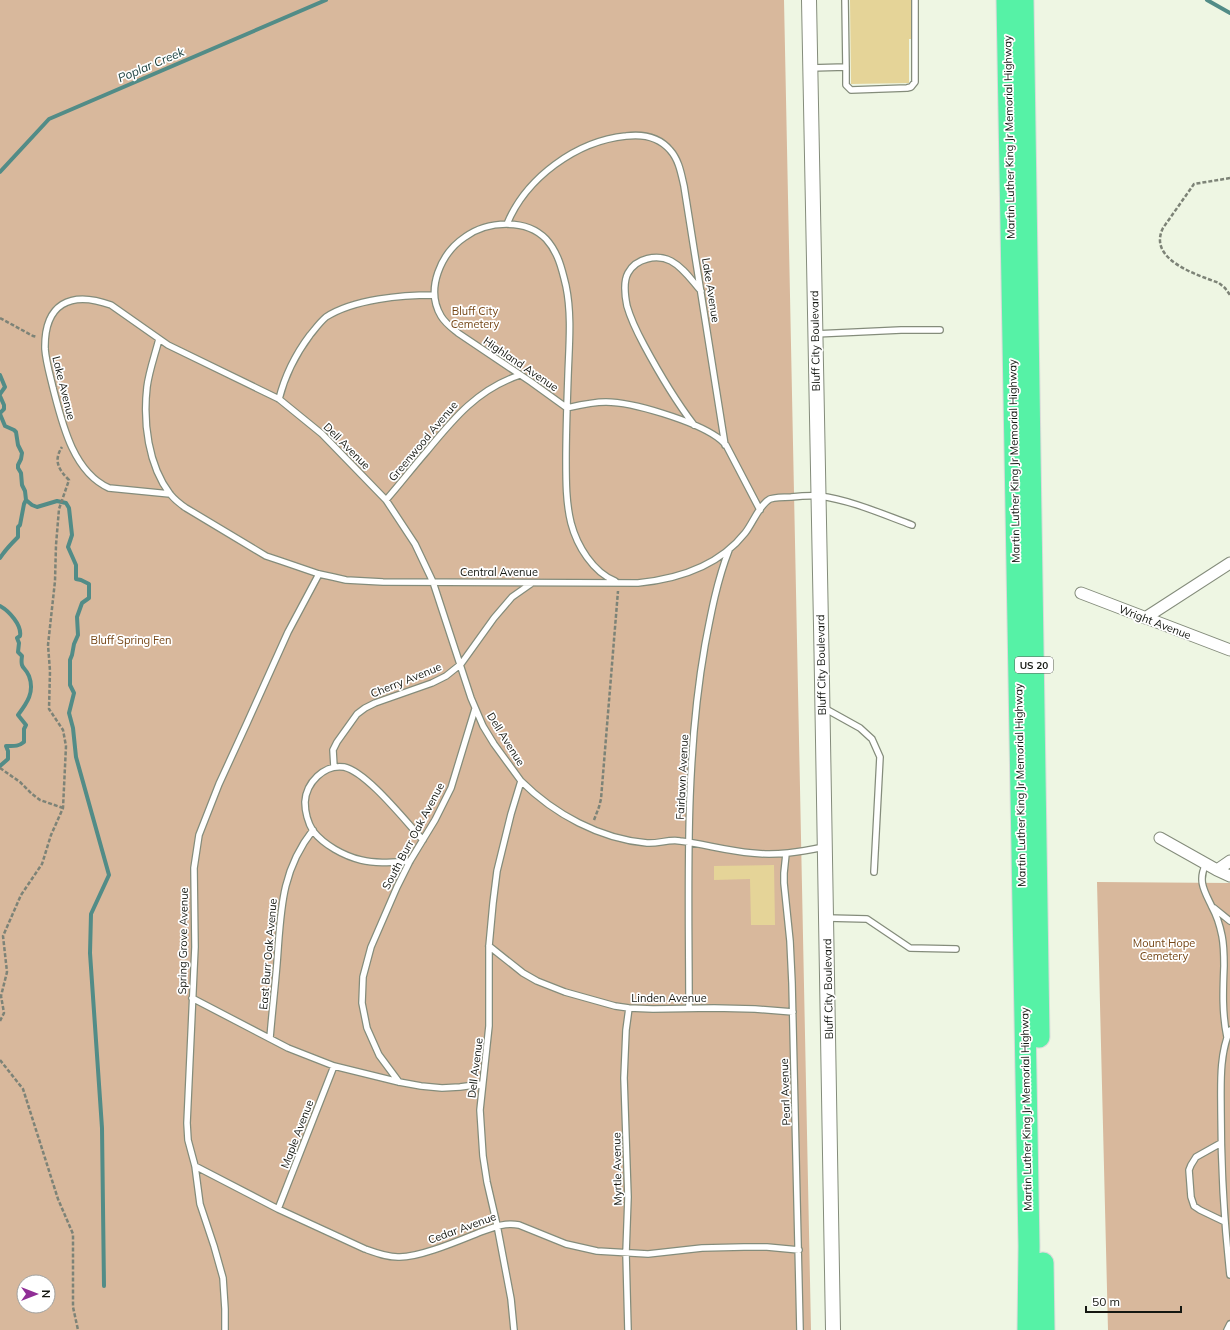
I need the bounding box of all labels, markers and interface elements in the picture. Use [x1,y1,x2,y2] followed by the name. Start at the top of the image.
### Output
[1000,35,1018,239] street label: Martin Luther King Jr Memorial Highway
[115,43,187,85] water label: Poplar Creek
[699,257,723,323] street label: Lake Avenue
[807,290,823,392] street label: Bluff City Boulevard
[451,304,500,331] park label: Bluff City Cemetery
[481,334,561,394] street label: Highland Avenue
[49,355,79,421] street label: Lake Avenue
[1005,359,1023,563] street label: Martin Luther King Jr Memorial Highway
[385,398,461,484] street label: Greenwood Avenue
[321,420,373,472] street label: Dell Avenue
[460,565,538,579] street label: Central Avenue
[1117,602,1193,642] street label: Wright Avenue
[813,614,829,716] street label: Bluff City Boulevard
[91,633,172,647] park label: Bluff Spring Fen
[1015,657,1053,673] road number: US 20
[368,659,444,701] street label: Cherry Avenue
[1011,683,1029,887] street label: Martin Luther King Jr Memorial Highway
[484,710,528,768] street label: Dell Avenue
[673,734,691,820] street label: Fairlawn Avenue
[379,780,447,892] street label: South Burr Oak Avenue
[175,887,191,995] street label: Spring Grove Avenue
[256,898,280,1010] street label: East Burr Oak Avenue
[1133,936,1195,963] park label: Mount Hope Cemetery
[820,938,836,1040] street label: Bluff City Boulevard
[631,991,707,1005] street label: Linden Avenue
[1017,1007,1035,1211] street label: Martin Luther King Jr Memorial Highway
[464,1037,486,1099] street label: Dell Avenue
[777,1058,793,1126] street label: Pearl Avenue
[277,1098,317,1170] street label: Maple Avenue
[609,1132,625,1206] street label: Myrtle Avenue
[426,1209,498,1247] street label: Cedar Avenue
[16,1274,56,1314] north arrow
[1086,1288,1181,1314] scale bar
[39,1290,53,1298] text: N
[1092,1294,1120,1309] text: 50 m

